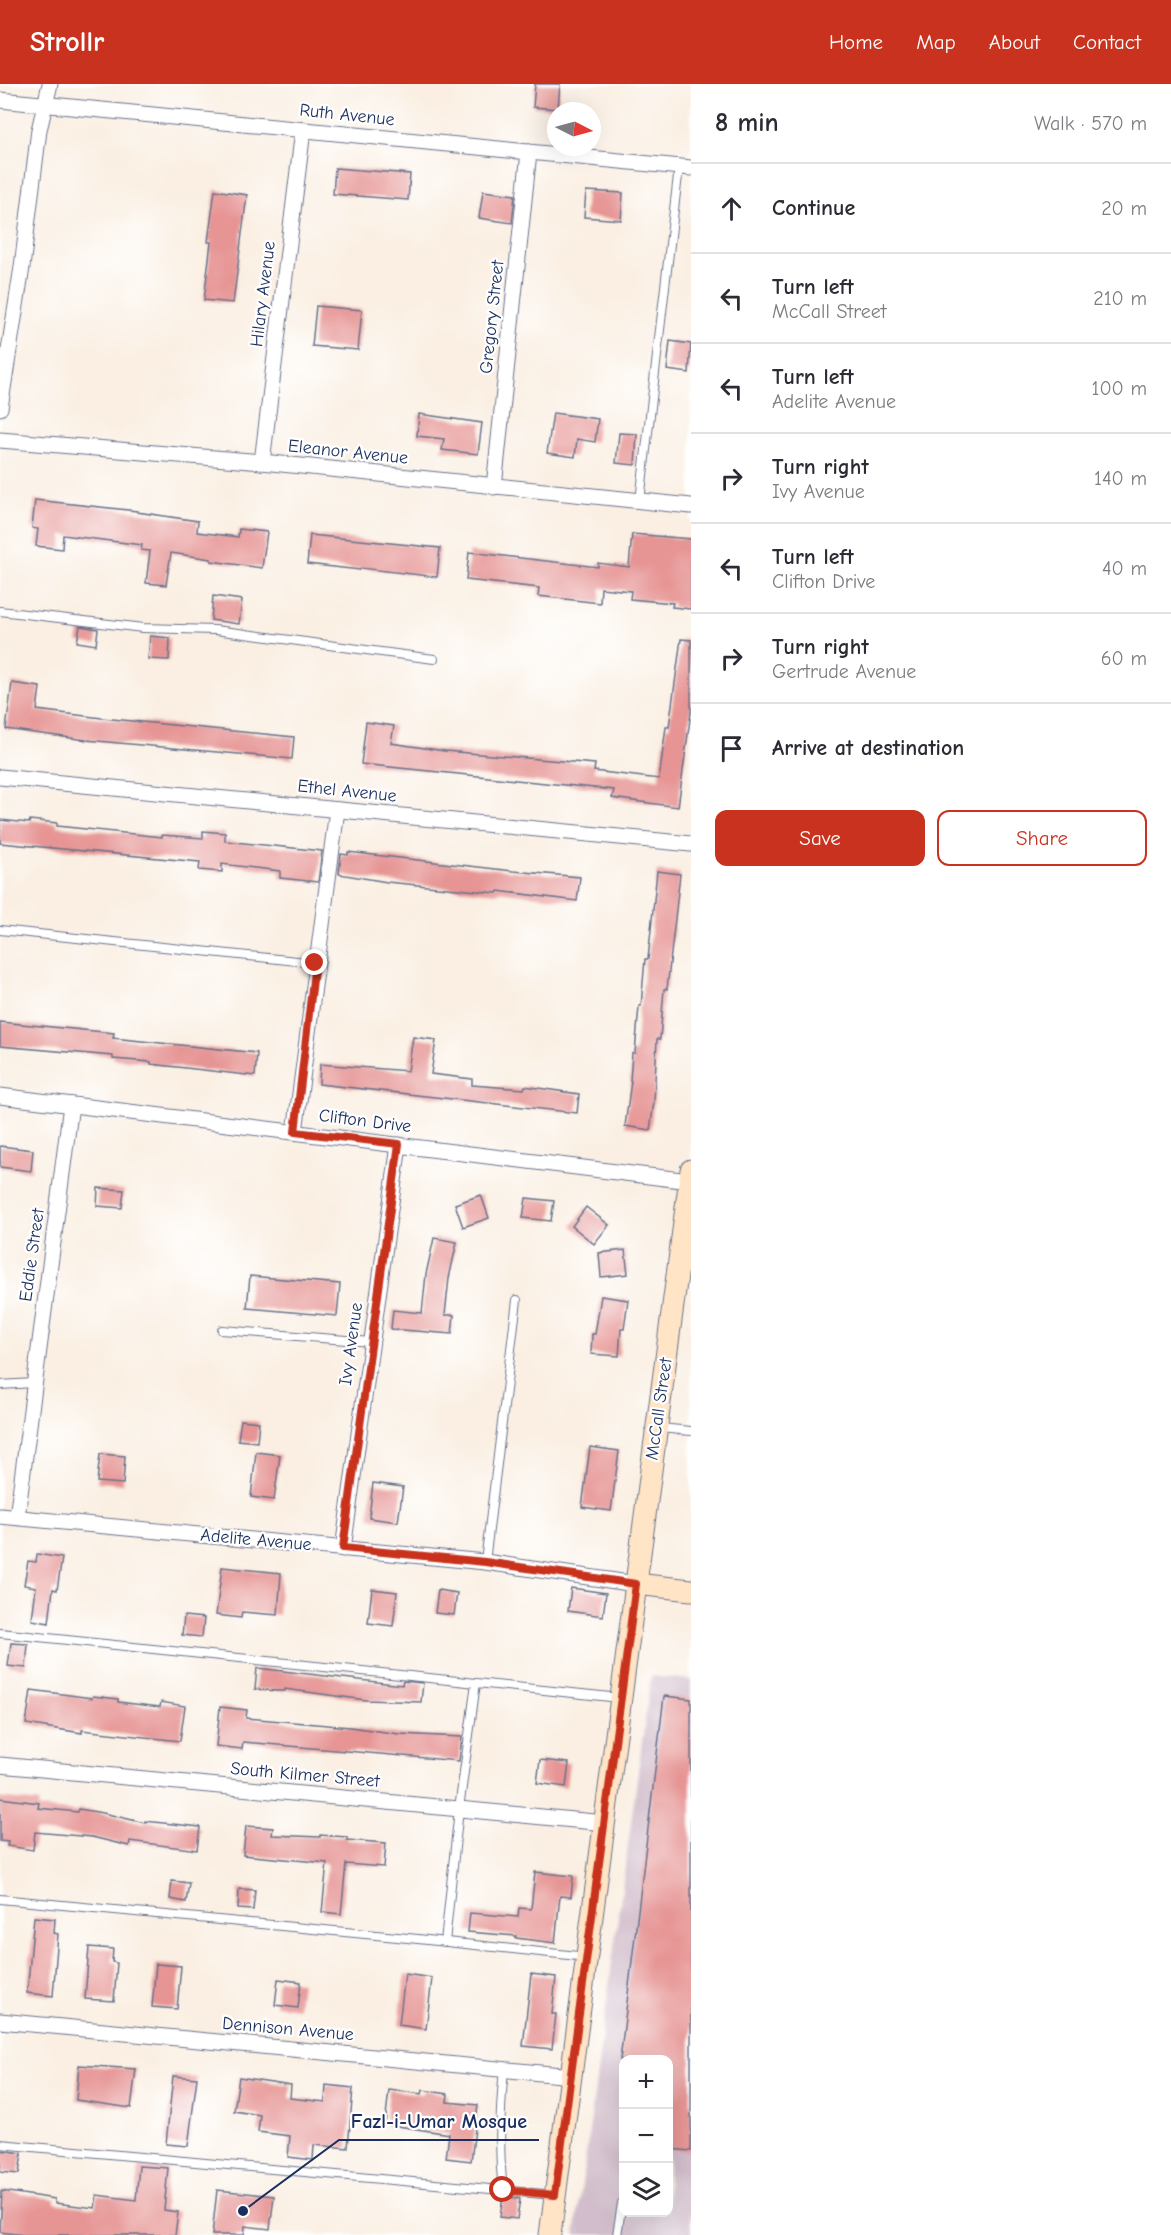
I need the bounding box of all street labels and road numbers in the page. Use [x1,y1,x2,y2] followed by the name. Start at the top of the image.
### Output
[298,100,396,130] street label: Ruth Avenue
[246,240,280,348] street label: Hilary Avenue
[476,258,508,375] street label: Gregory Street
[287,435,409,469] street label: Eleanor Avenue
[296,775,398,807] street label: Ethel Avenue
[318,1105,412,1137] street label: Clifton Drive
[15,1206,49,1303] street label: Eddie Street
[335,1301,367,1387] street label: Ivy Avenue
[641,1356,677,1461] street label: McCall Street
[200,1525,312,1555] street label: Adelite Avenue
[230,1758,381,1792] street label: South Kilmer Street
[221,2013,355,2045] street label: Dennison Avenue

